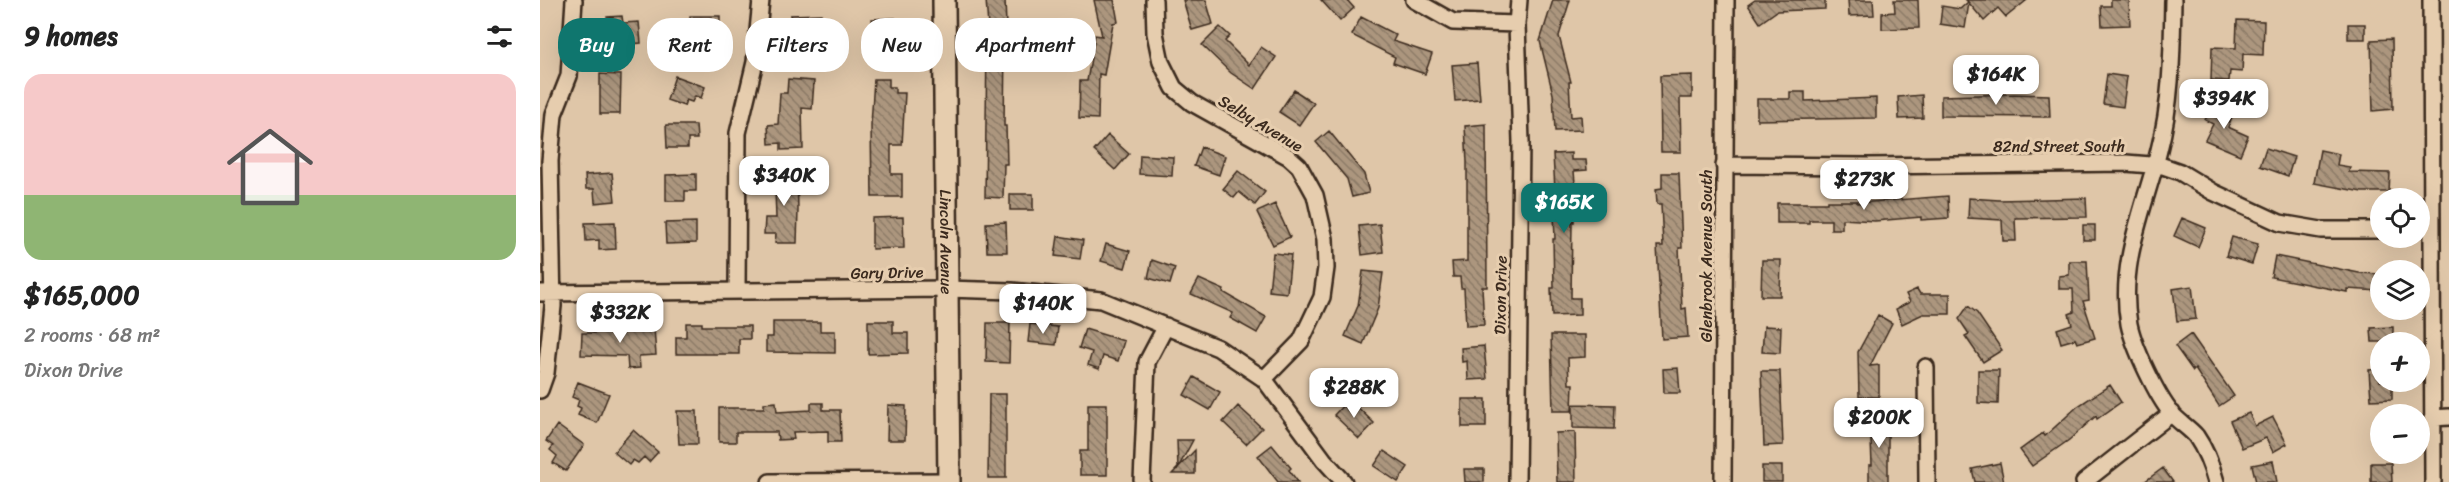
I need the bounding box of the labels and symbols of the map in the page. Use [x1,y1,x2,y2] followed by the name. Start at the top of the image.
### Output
[1954,55,2038,106] pin: $164K
[2182,79,2266,130] pin: $394K
[1213,87,1309,160] street label: Selby Avenue
[1993,132,2125,161] street label: 82nd Street South
[742,156,826,207] pin: $340K
[1822,160,1906,211] pin: $273K
[1692,170,1721,342] street label: Glenbrook Avenue South
[1522,183,1606,234] pin: $165K
[931,189,961,295] street label: Lincoln Avenue
[1485,255,1516,335] street label: Dixon Drive
[850,257,924,288] street label: Gary Drive
[1001,284,1085,335] pin: $140K
[578,293,662,344] pin: $332K
[1312,368,1396,419] pin: $288K
[1837,398,1921,449] pin: $200K

